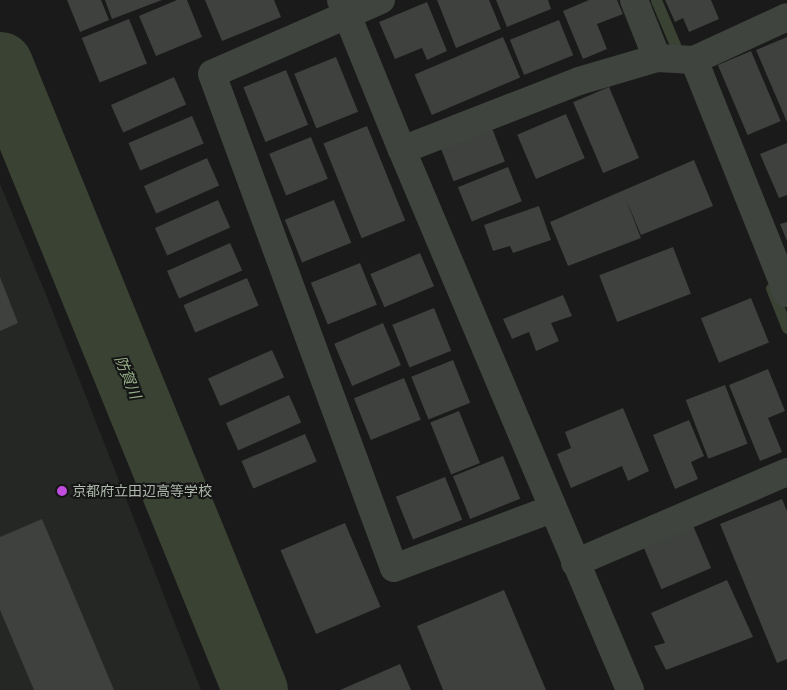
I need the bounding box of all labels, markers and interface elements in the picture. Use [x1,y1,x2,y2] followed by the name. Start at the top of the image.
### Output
[111,353,145,401] water label: 防賀川
[72,483,212,499] place label: 京都府立田辺高等学校
[56,485,68,497] marker: 京都府立田辺高等学校

